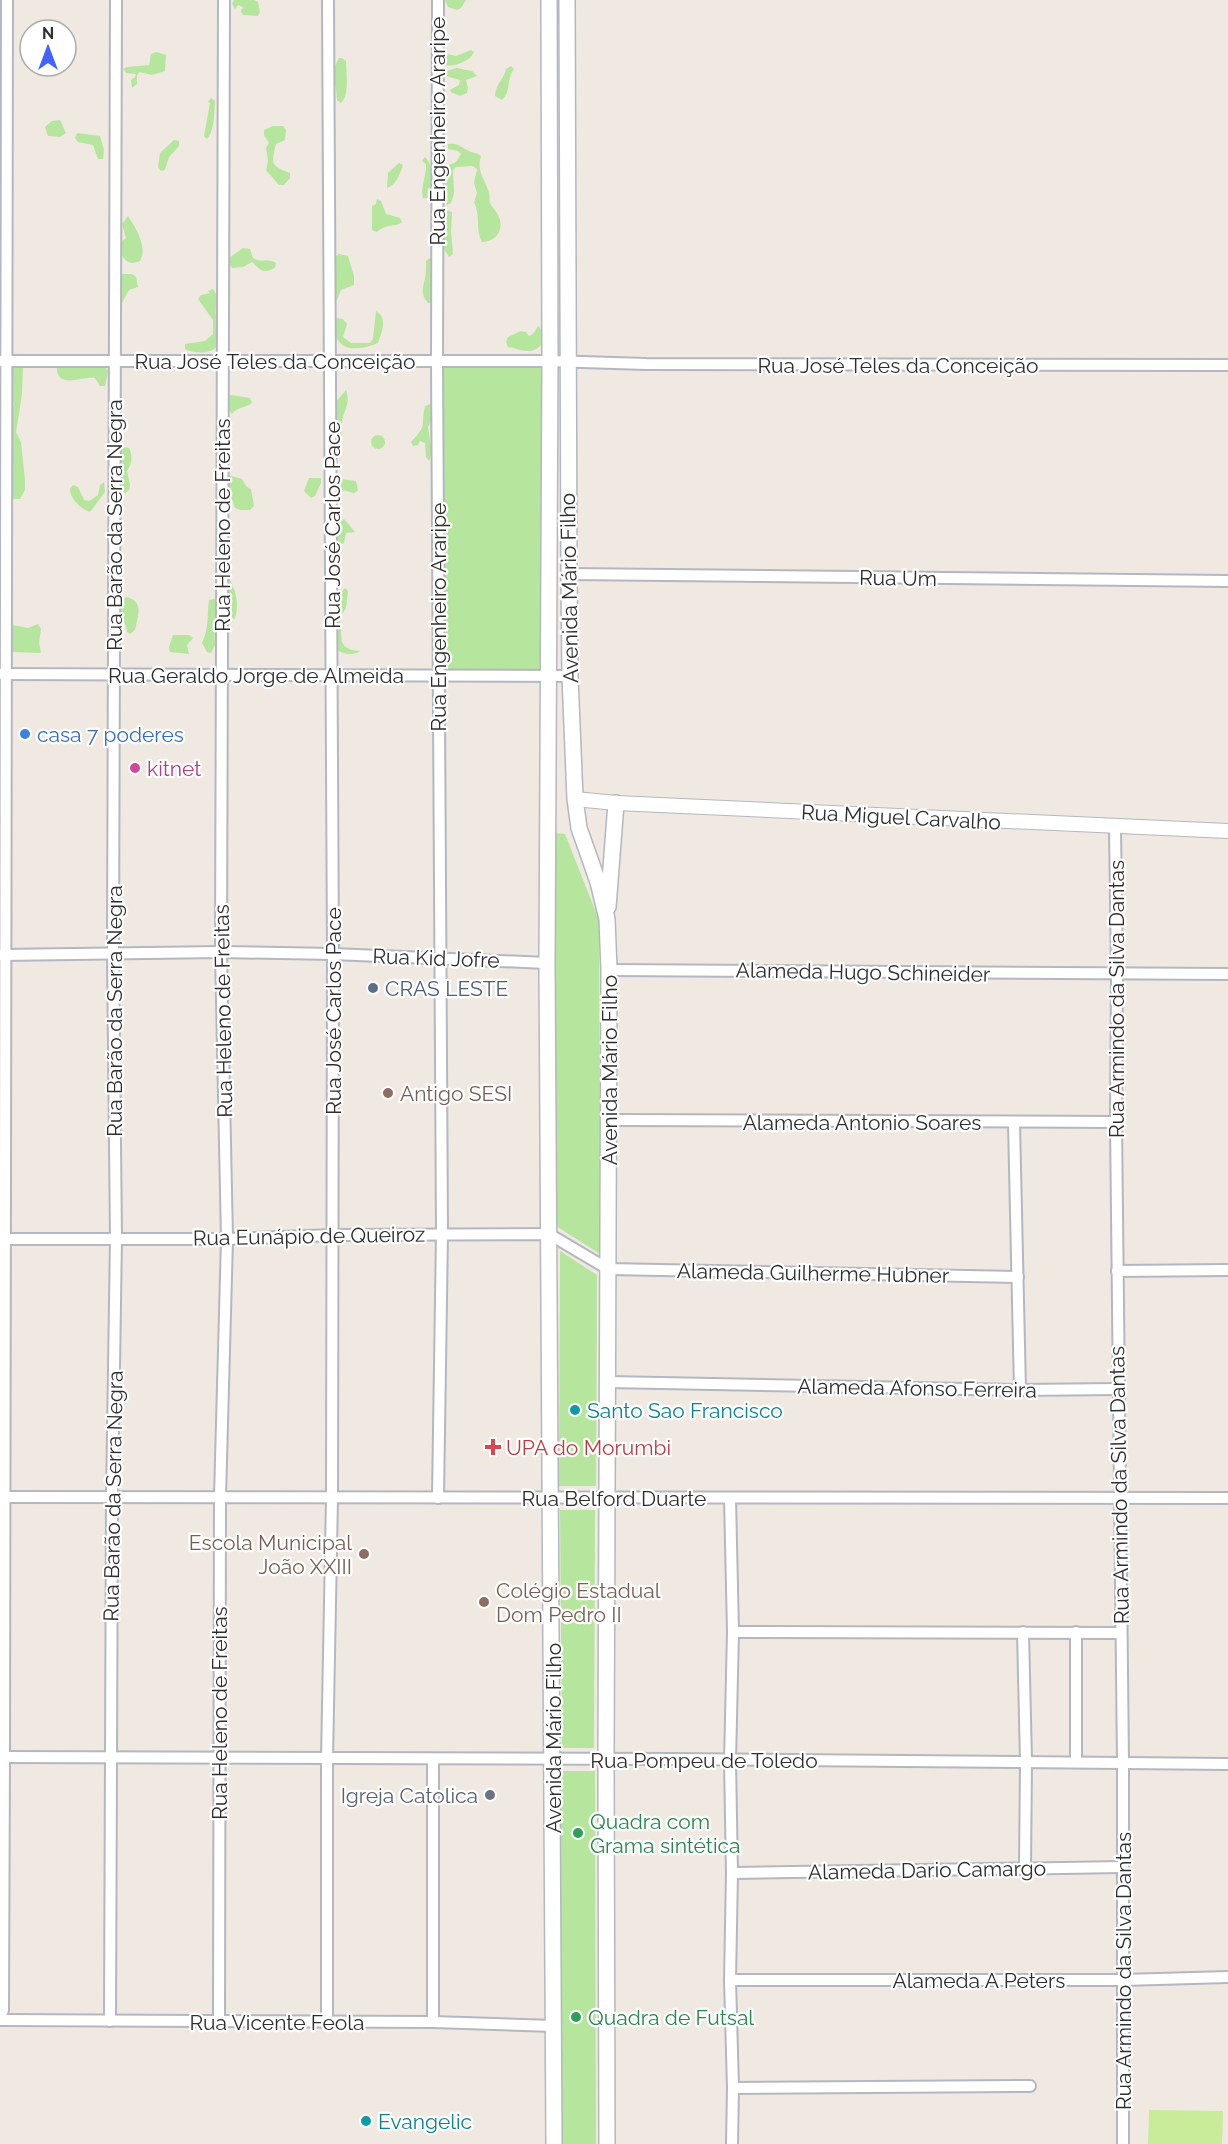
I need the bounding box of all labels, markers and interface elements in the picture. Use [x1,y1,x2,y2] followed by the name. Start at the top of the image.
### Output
[425,17,450,245] street label: Rua Engenheiro Araripe
[18,18,78,78] north arrow
[42,24,54,43] text: N
[134,349,416,374] street label: Rua José Teles da Conceição
[757,353,1039,378] street label: Rua José Teles da Conceição
[102,399,127,651] street label: Rua Barão da Serra Negra
[210,418,235,632] street label: Rua Heleno de Freitas
[320,421,345,629] street label: Rua José Carlos Pace
[555,493,583,683] street label: Avenida Mário Filho
[426,503,451,731] street label: Rua Engenheiro Araripe
[859,565,937,591] street label: Rua Um
[108,663,404,688] street label: Rua Geraldo Jorge de Almeida
[37,722,184,747] place label: casa 7 poderes
[18,727,32,741] marker: casa 7 poderes
[147,756,201,781] place label: kitnet
[128,761,142,775] marker: kitnet
[800,799,1002,835] street label: Rua Miguel Carvalho
[1104,860,1129,1138] street label: Rua Armindo da Silva Dantas
[102,885,127,1137] street label: Rua Barão da Serra Negra
[209,904,237,1118] street label: Rua Heleno de Freitas
[321,907,346,1115] street label: Rua José Carlos Pace
[372,943,500,973] street label: Rua Kid Jofre
[735,957,991,987] street label: Alameda Hugo Schineider
[597,975,622,1165] street label: Avenida Mário Filho
[385,976,508,1001] place label: CRAS LESTE
[366,981,380,995] marker: CRAS LESTE
[400,1081,512,1106] place label: Antigo SESI
[381,1086,395,1100] marker: Antigo SESI
[743,1110,981,1135] street label: Alameda Antonio Soares
[193,1221,425,1251] street label: Rua Eunápio de Queiroz
[677,1258,950,1288] street label: Alameda Guilherme Hubner
[1104,1346,1134,1624] street label: Rua Armindo da Silva Dantas
[98,1370,128,1622] street label: Rua Barão da Serra Negra
[797,1373,1037,1403] street label: Alameda Afonso Ferreira
[587,1398,783,1423] place label: Santo Sao Francisco
[568,1403,582,1417] marker: Santo Sao Francisco
[506,1435,671,1460] place label: UPA do Morumbi
[484,1438,502,1456] marker: UPA do Morumbi
[522,1486,706,1511] street label: Rua Belford Duarte
[189,1530,352,1579] place label: Escola Municipal João XXIII
[357,1547,371,1561] marker: Escola Municipal João XXIII
[496,1578,661,1627] place label: Colégio Estadual Dom Pedro II
[477,1595,491,1609] marker: Colégio Estadual Dom Pedro II
[207,1606,232,1820] street label: Rua Heleno de Freitas
[541,1643,566,1833] street label: Avenida Mário Filho
[590,1748,818,1773] street label: Rua Pompeu de Toledo
[341,1783,478,1808] place label: Igreja Catolica
[483,1788,497,1802] marker: Igreja Catolica
[590,1809,740,1858] place label: Quadra com Grama sintética
[571,1826,585,1840] marker: Quadra com Grama sintética
[1111,1832,1136,2110] street label: Rua Armindo da Silva Dantas
[808,1855,1046,1885] street label: Alameda Dario Camargo
[893,1968,1065,1993] street label: Alameda A Peters
[588,2005,754,2030] place label: Quadra de Futsal
[189,2010,365,2035] street label: Rua Vicente Feola
[569,2010,583,2024] marker: Quadra de Futsal
[378,2109,472,2134] place label: Evangelic
[359,2114,373,2128] marker: Evangelic

